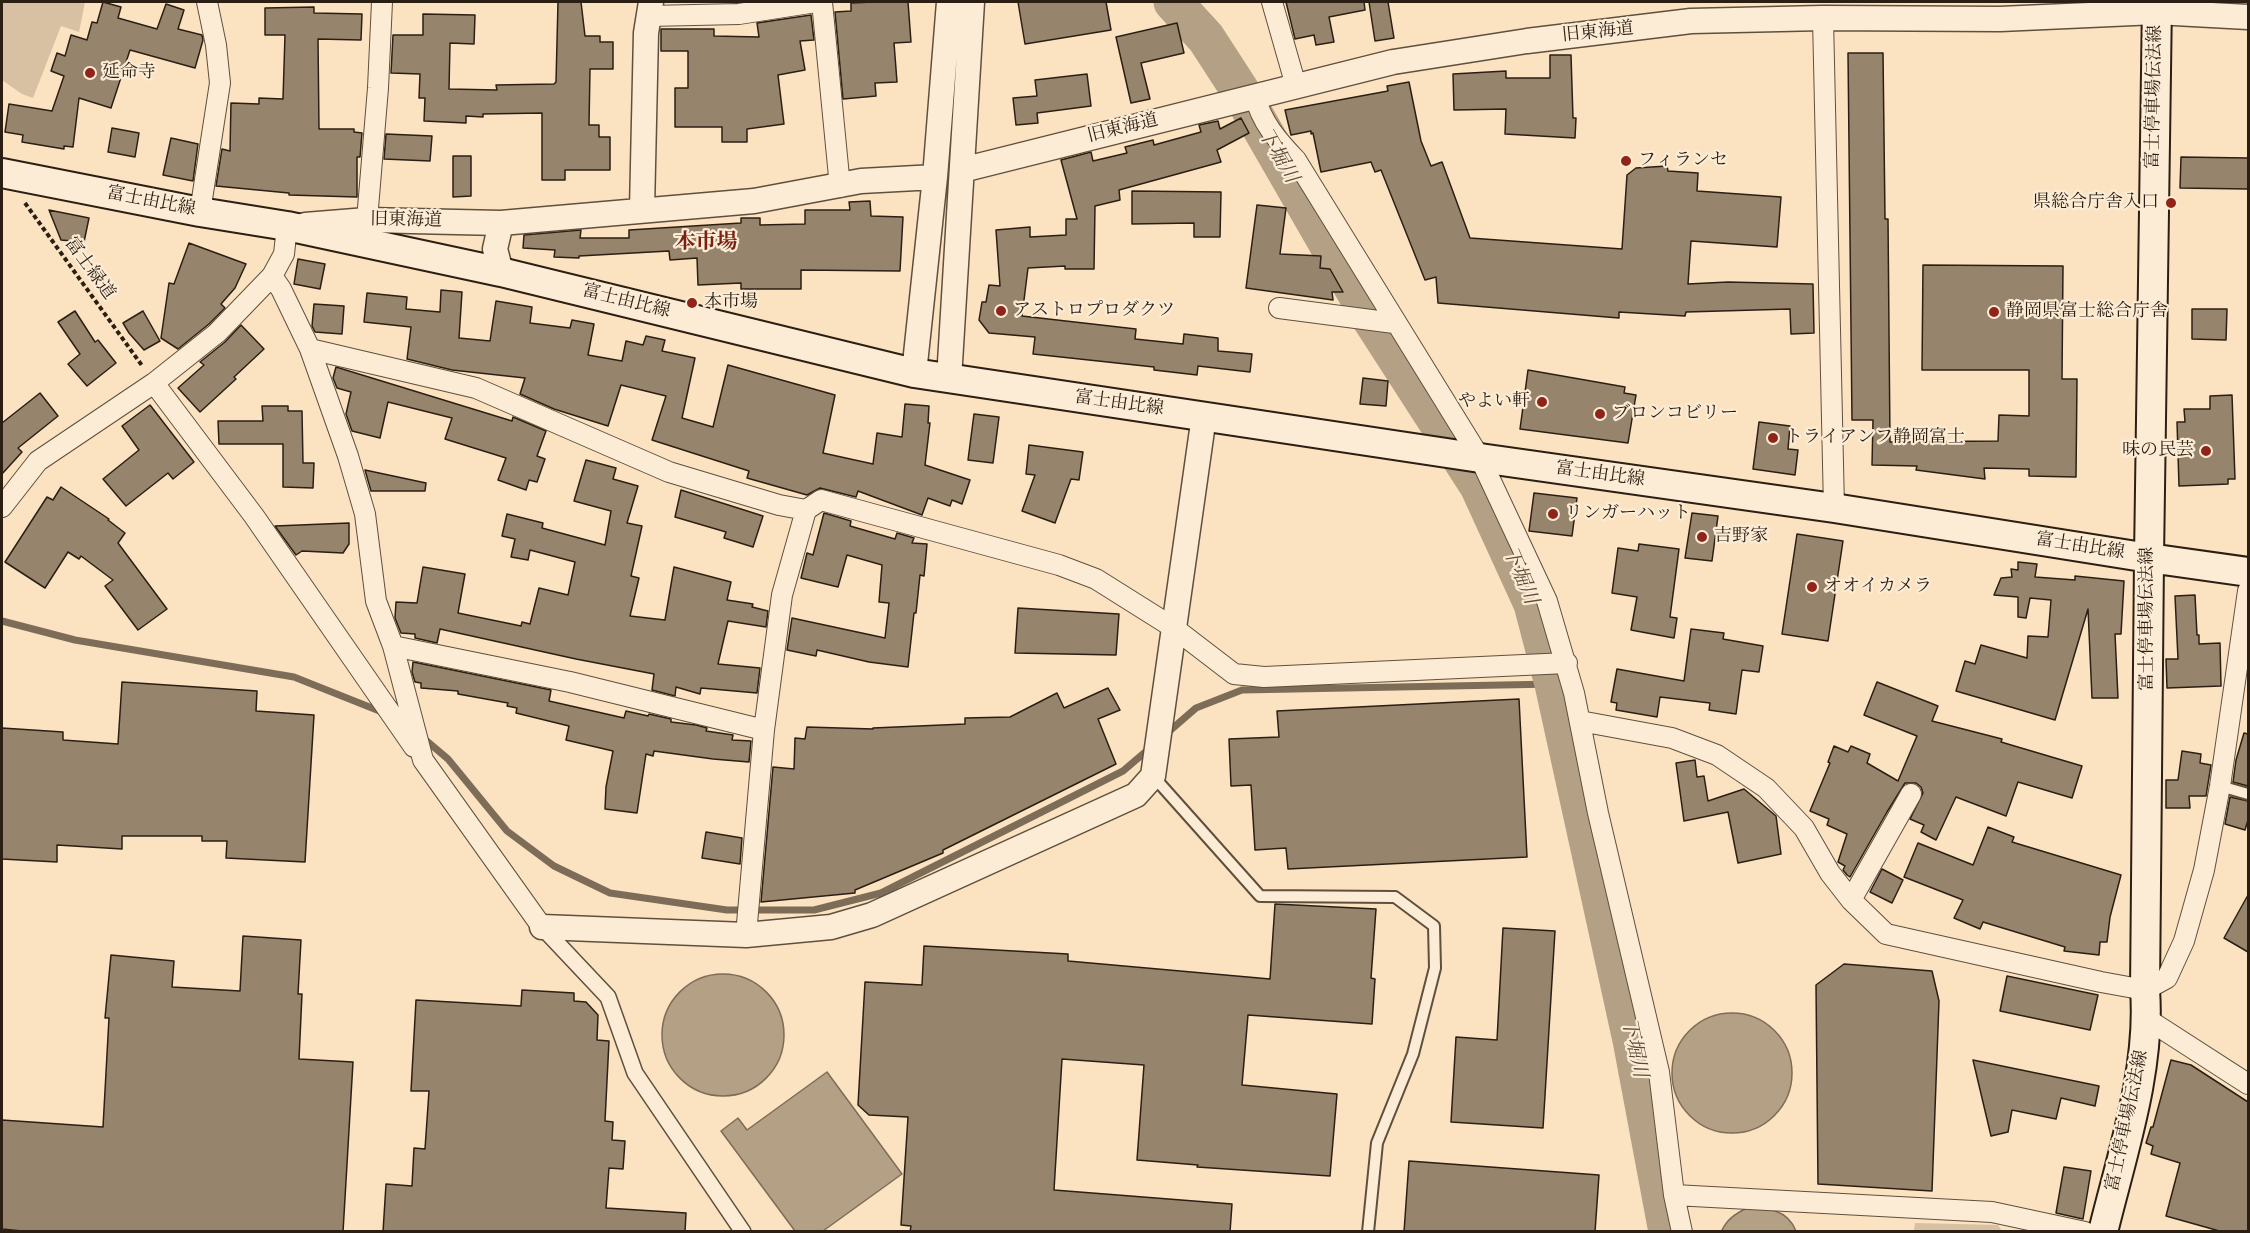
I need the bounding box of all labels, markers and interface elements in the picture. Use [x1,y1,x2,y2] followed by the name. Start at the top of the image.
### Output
[1561,18,1635,48] street label: 旧東海道
[2143,25,2167,169] street label: 富士停車場伝法線
[102,62,156,84] place label: 延命寺
[83,66,97,80] marker: 延命寺
[1085,110,1161,148] street label: 旧東海道
[1252,124,1302,188] water label: 下堀川
[1638,150,1728,172] place label: フィランセ
[1619,154,1633,168] marker: フィランセ
[105,183,197,221] street label: 富士由比線
[2033,192,2159,214] place label: 県総合庁舎入口
[2164,196,2178,210] marker: 県総合庁舎入口
[370,210,442,232] street label: 旧東海道
[675,230,737,256] district label: 本市場
[59,234,119,304] street label: 富士緑道
[580,281,672,323] street label: 富士由比線
[704,292,758,314] place label: 本市場
[685,296,699,310] marker: 本市場
[1013,300,1175,322] place label: アストロプロダクツ
[2006,301,2168,323] place label: 静岡県富士総合庁舎
[994,304,1008,318] marker: アストロプロダクツ
[1987,305,2001,319] marker: 静岡県富士総合庁舎
[1073,387,1165,421] street label: 富士由比線
[1458,391,1530,413] place label: やよい軒
[1535,395,1549,409] marker: やよい軒
[1612,403,1738,425] place label: ブロンコビリー
[1593,407,1607,421] marker: ブロンコビリー
[1785,427,1965,449] place label: トライアンフ静岡富士
[1766,431,1780,445] marker: トライアンフ静岡富士
[2122,440,2194,462] place label: 味の民芸
[2199,444,2213,458] marker: 味の民芸
[1554,458,1646,492] street label: 富士由比線
[1565,503,1691,525] place label: リンガーハット
[1546,507,1560,521] marker: リンガーハット
[1714,526,1768,548] place label: 吉野家
[2034,529,2126,565] street label: 富士由比線
[1695,530,1709,544] marker: 吉野家
[1496,544,1542,608] water label: 下堀川
[2137,547,2159,691] street label: 富士停車場伝法線
[1824,576,1932,598] place label: オオイカメラ
[1805,580,1819,594] marker: オオイカメラ
[1615,1016,1651,1080] water label: 下堀川
[2102,1048,2154,1194] street label: 富士停車場伝法線

